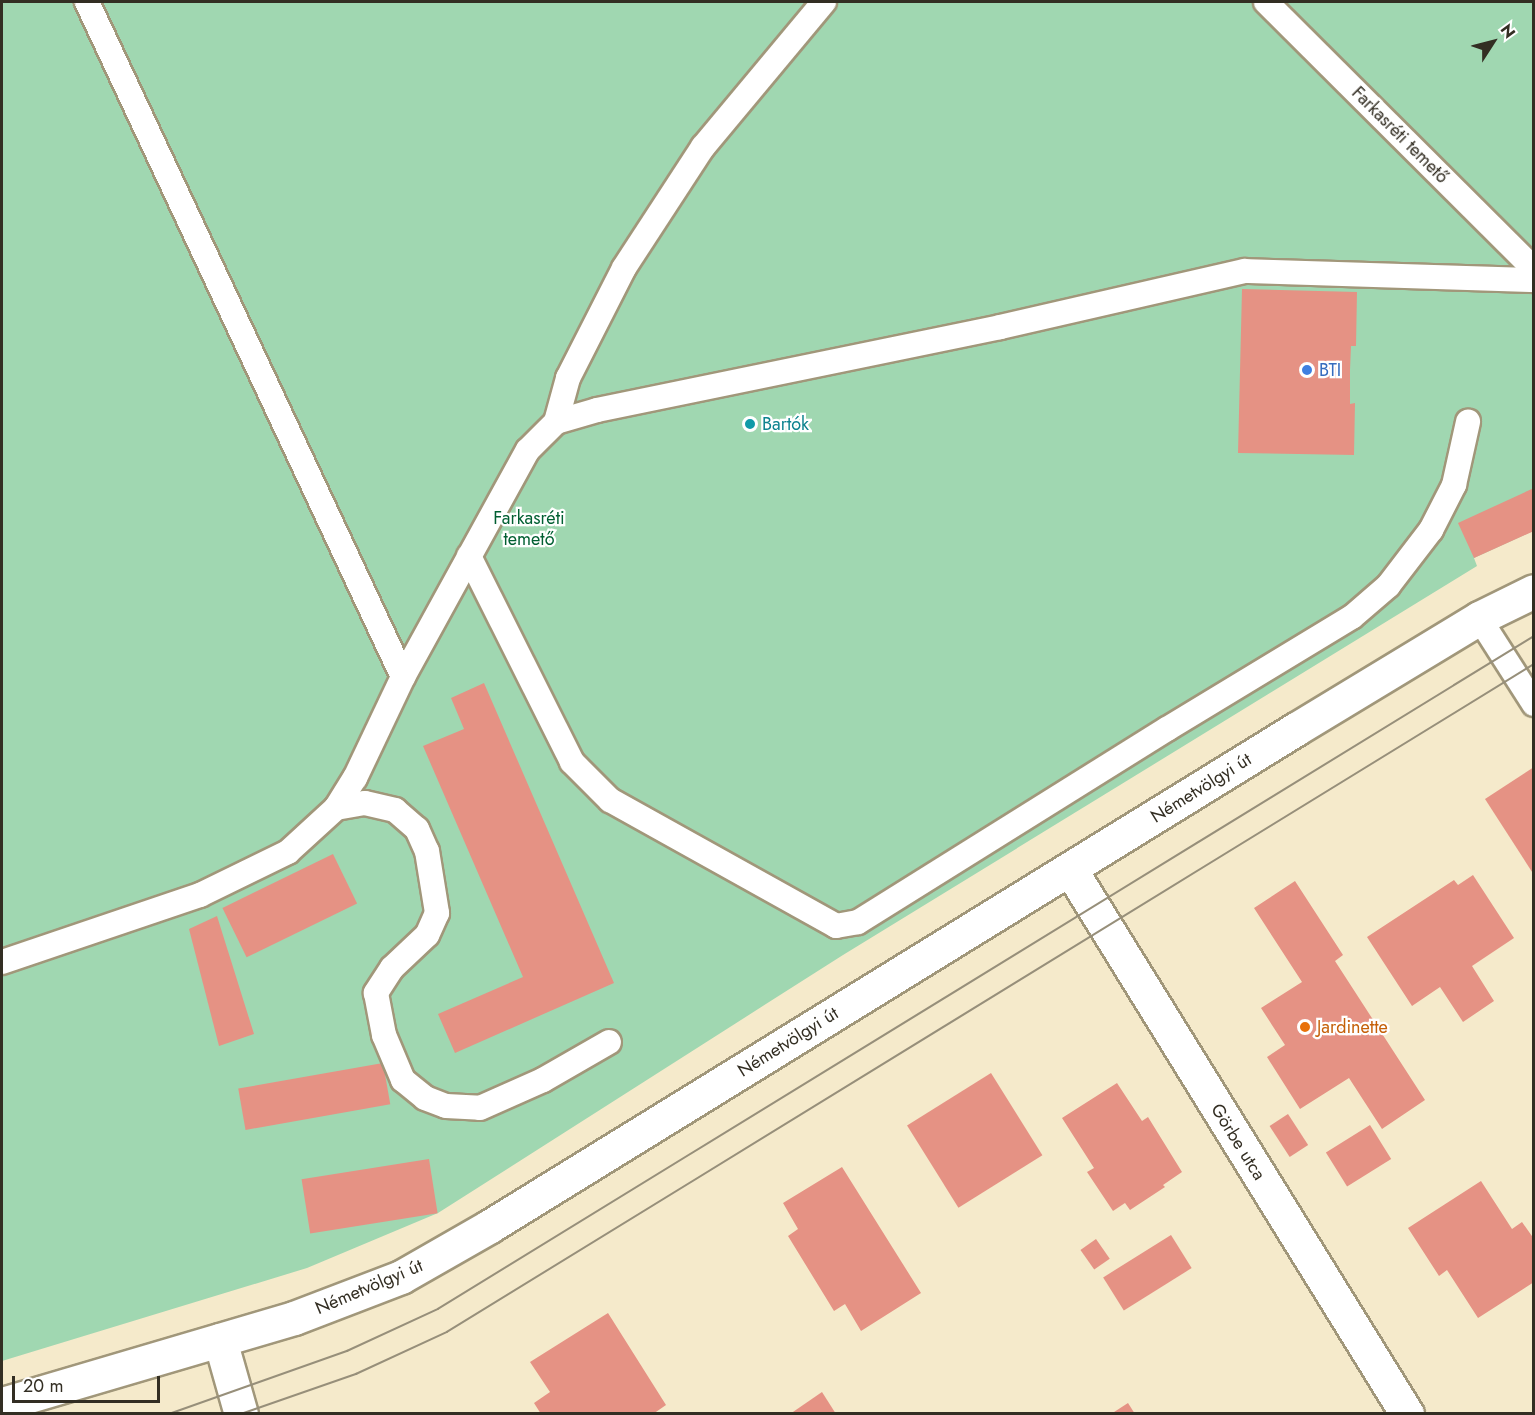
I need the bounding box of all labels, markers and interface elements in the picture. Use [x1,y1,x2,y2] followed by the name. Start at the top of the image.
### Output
[1463,12,1523,72] north arrow
[1495,19,1521,43] text: N
[1347,82,1453,188] street label: Farkasréti temető
[1319,359,1341,381] place label: BTI
[1300,363,1314,377] marker: BTI
[762,413,809,435] place label: Bartók
[743,417,757,431] marker: Bartók
[493,508,565,550] park label: Farkasréti temető
[1147,749,1255,827] street label: Németvölgyi út
[734,1003,842,1081] street label: Németvölgyi út
[1317,1016,1388,1038] place label: Jardinette
[1298,1020,1312,1034] marker: Jardinette
[1206,1100,1270,1184] street label: Görbe utca
[312,1255,426,1319] street label: Németvölgyi út
[15,1364,164,1402] scale bar
[23,1373,63,1399] text: 20 m

